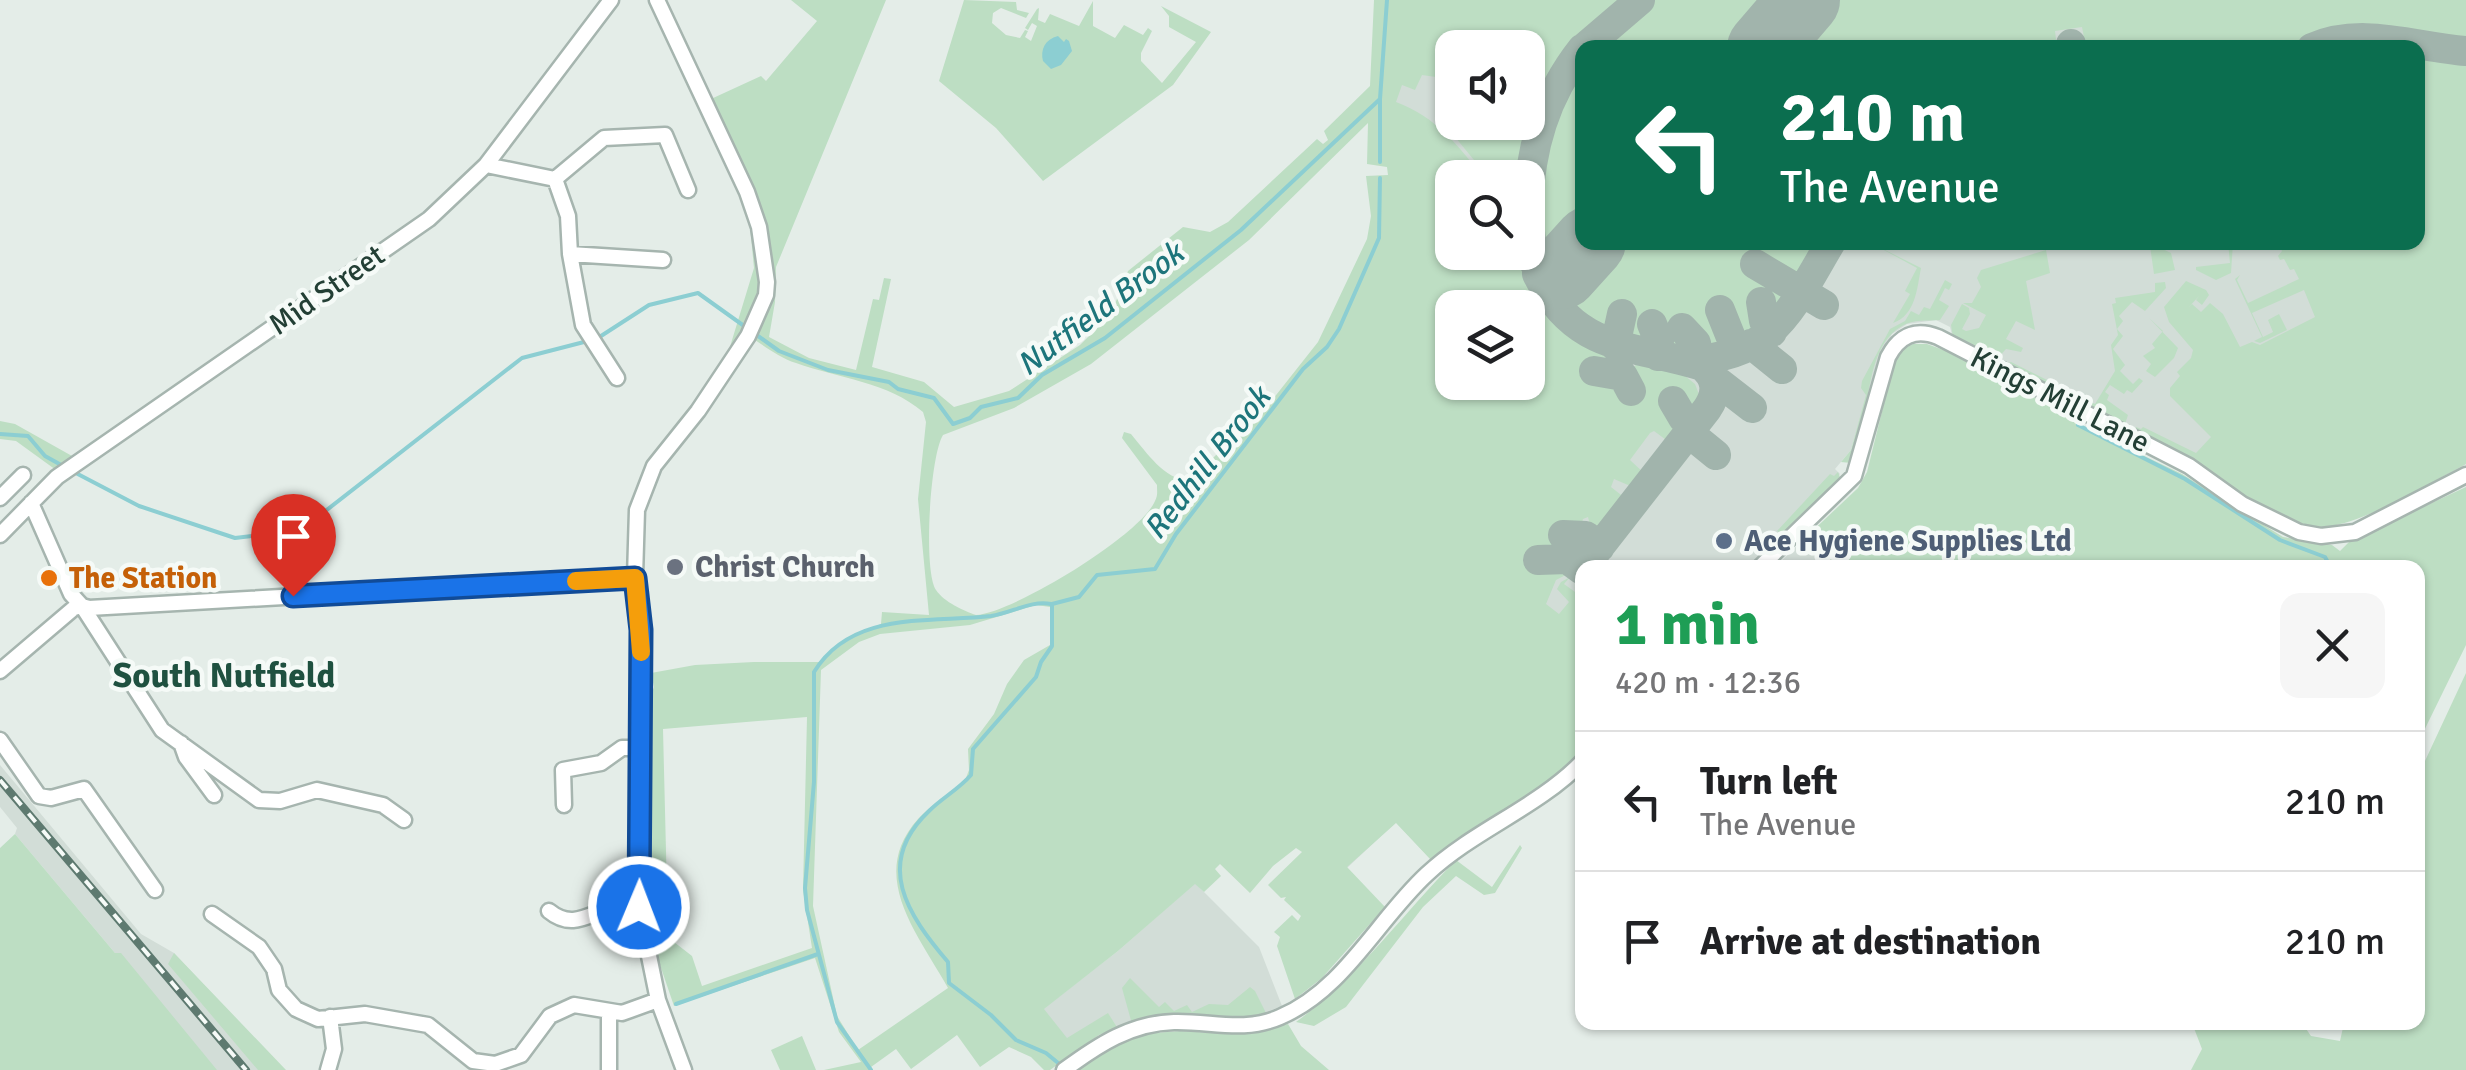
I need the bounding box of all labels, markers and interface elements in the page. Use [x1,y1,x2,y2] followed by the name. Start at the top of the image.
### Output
[1435,30,1545,400] map controls
[1435,30,1545,140] button: sound
[1780,74,1965,160] text: 210 m
[1615,80,1745,210] icon: left
[1435,160,1545,270] button: search
[1780,160,2000,215] text: The Avenue
[1009,232,1193,384] water label: Nutfield Brook
[262,237,392,343] street label: Mid Street
[1435,290,1545,400] button: layers
[1964,339,2156,461] street label: Kings Mill Lane
[1135,377,1280,547] water label: Redhill Brook
[251,494,336,597] pin
[266,509,321,564] icon: arrive
[1744,523,2072,560] place label: Ace Hygiene Supplies Ltd
[1713,530,1735,552] marker: Ace Hygiene Supplies Ltd
[695,549,875,586] place label: Christ Church
[664,556,686,578] marker: Christ Church
[69,560,217,597] place label: The Station
[38,567,60,589] marker: The Station
[1615,588,1760,662] text: 1 min
[2280,593,2385,698] button: close
[113,654,335,697] district label: South Nutfield
[1615,663,1801,702] text: 420 m · 12:36
[1700,758,1838,805] text: Turn left
[1615,774,1670,829] icon: left
[2285,778,2385,825] text: 210 m
[1700,805,1856,844] text: The Avenue
[587,855,691,959] position arrow
[1615,914,1670,969] icon: arrive
[1700,918,2041,965] text: Arrive at destination
[2285,918,2385,965] text: 210 m

